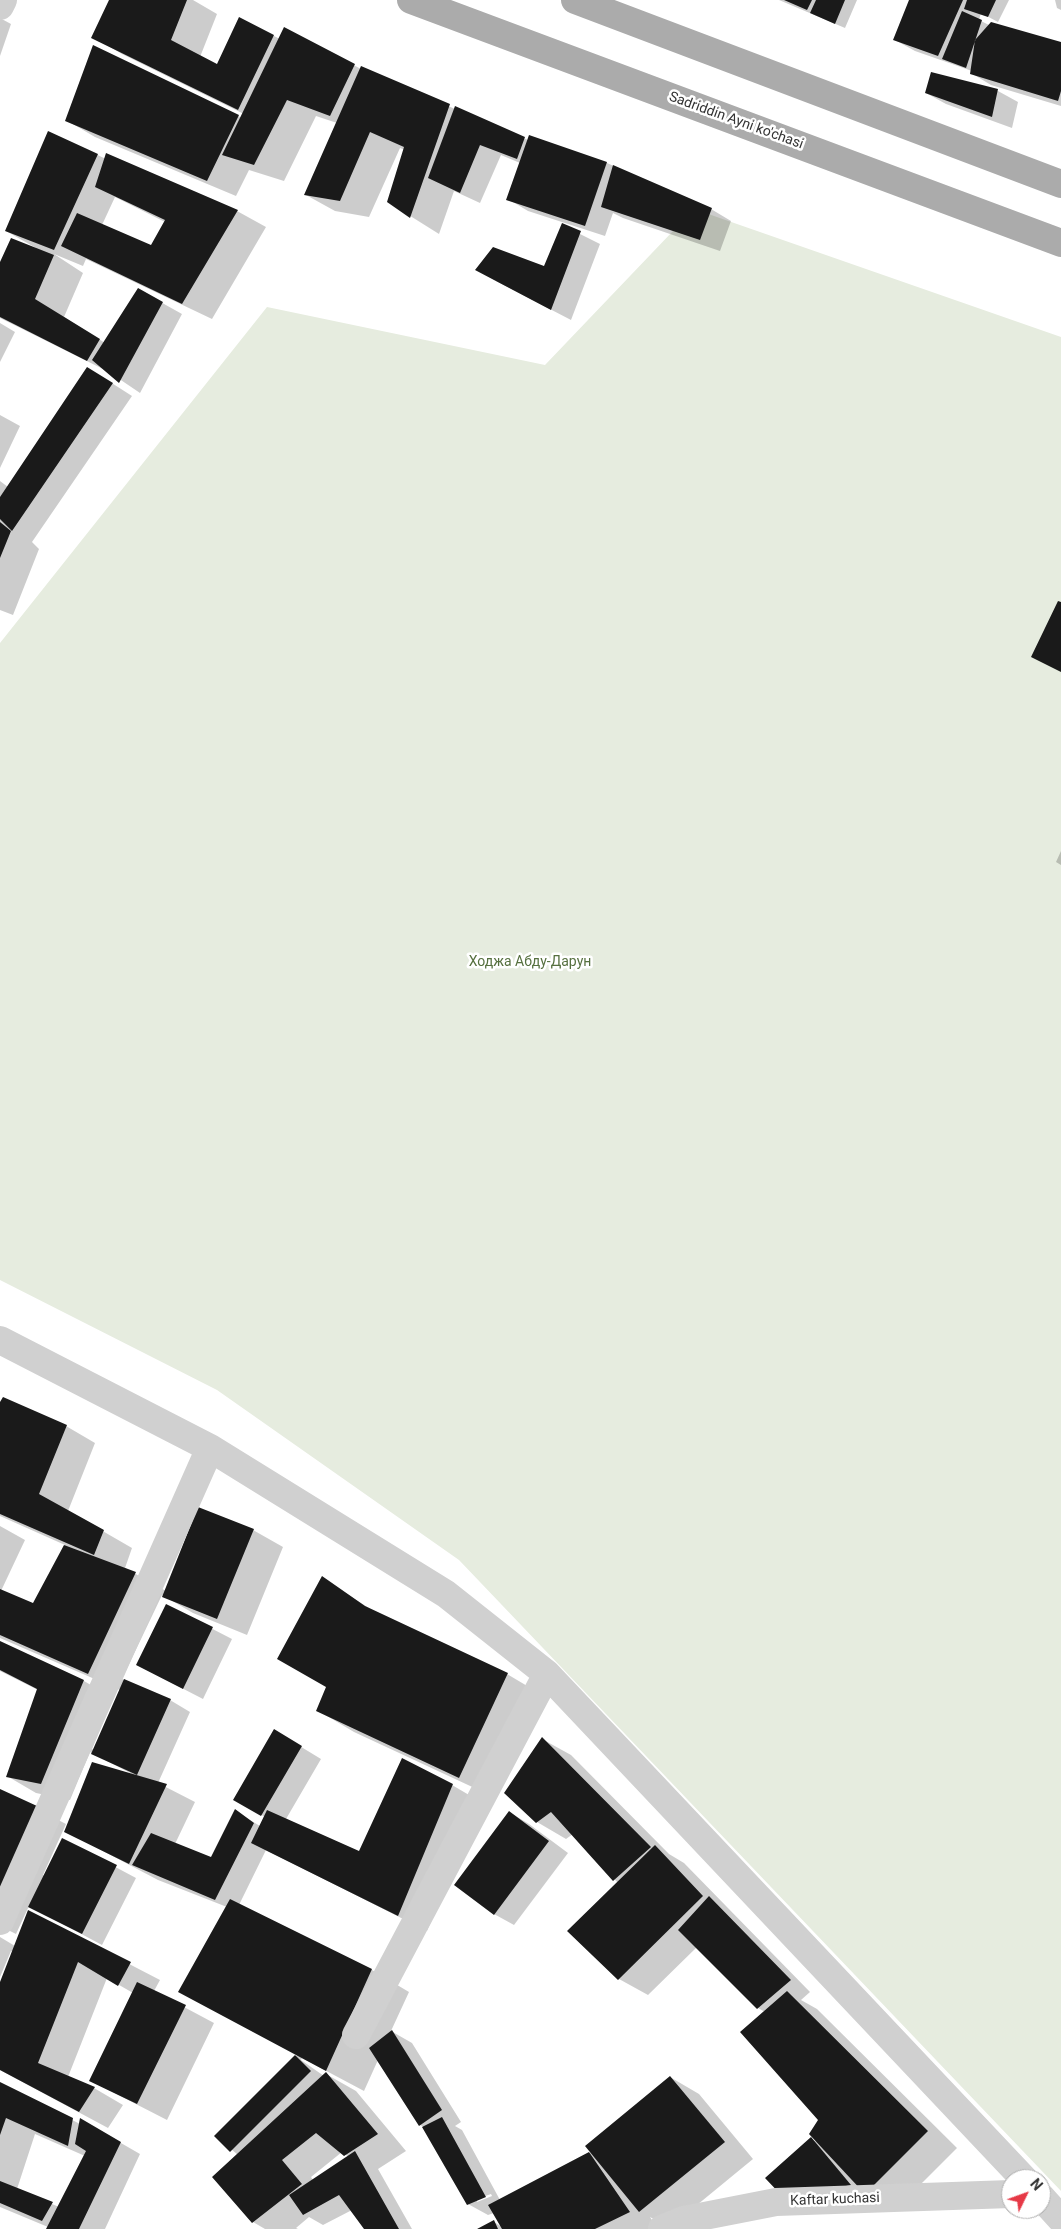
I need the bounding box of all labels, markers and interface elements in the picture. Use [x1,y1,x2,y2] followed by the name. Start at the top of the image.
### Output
[666,89,806,153] street label: Sadriddin Ayni ko'chasi
[469,954,591,970] park label: Ходжа Абду-Дарун
[1001,2169,1051,2219] north arrow
[1027,2176,1046,2194] text: N
[790,2190,880,2210] street label: Kaftar kuchasi

